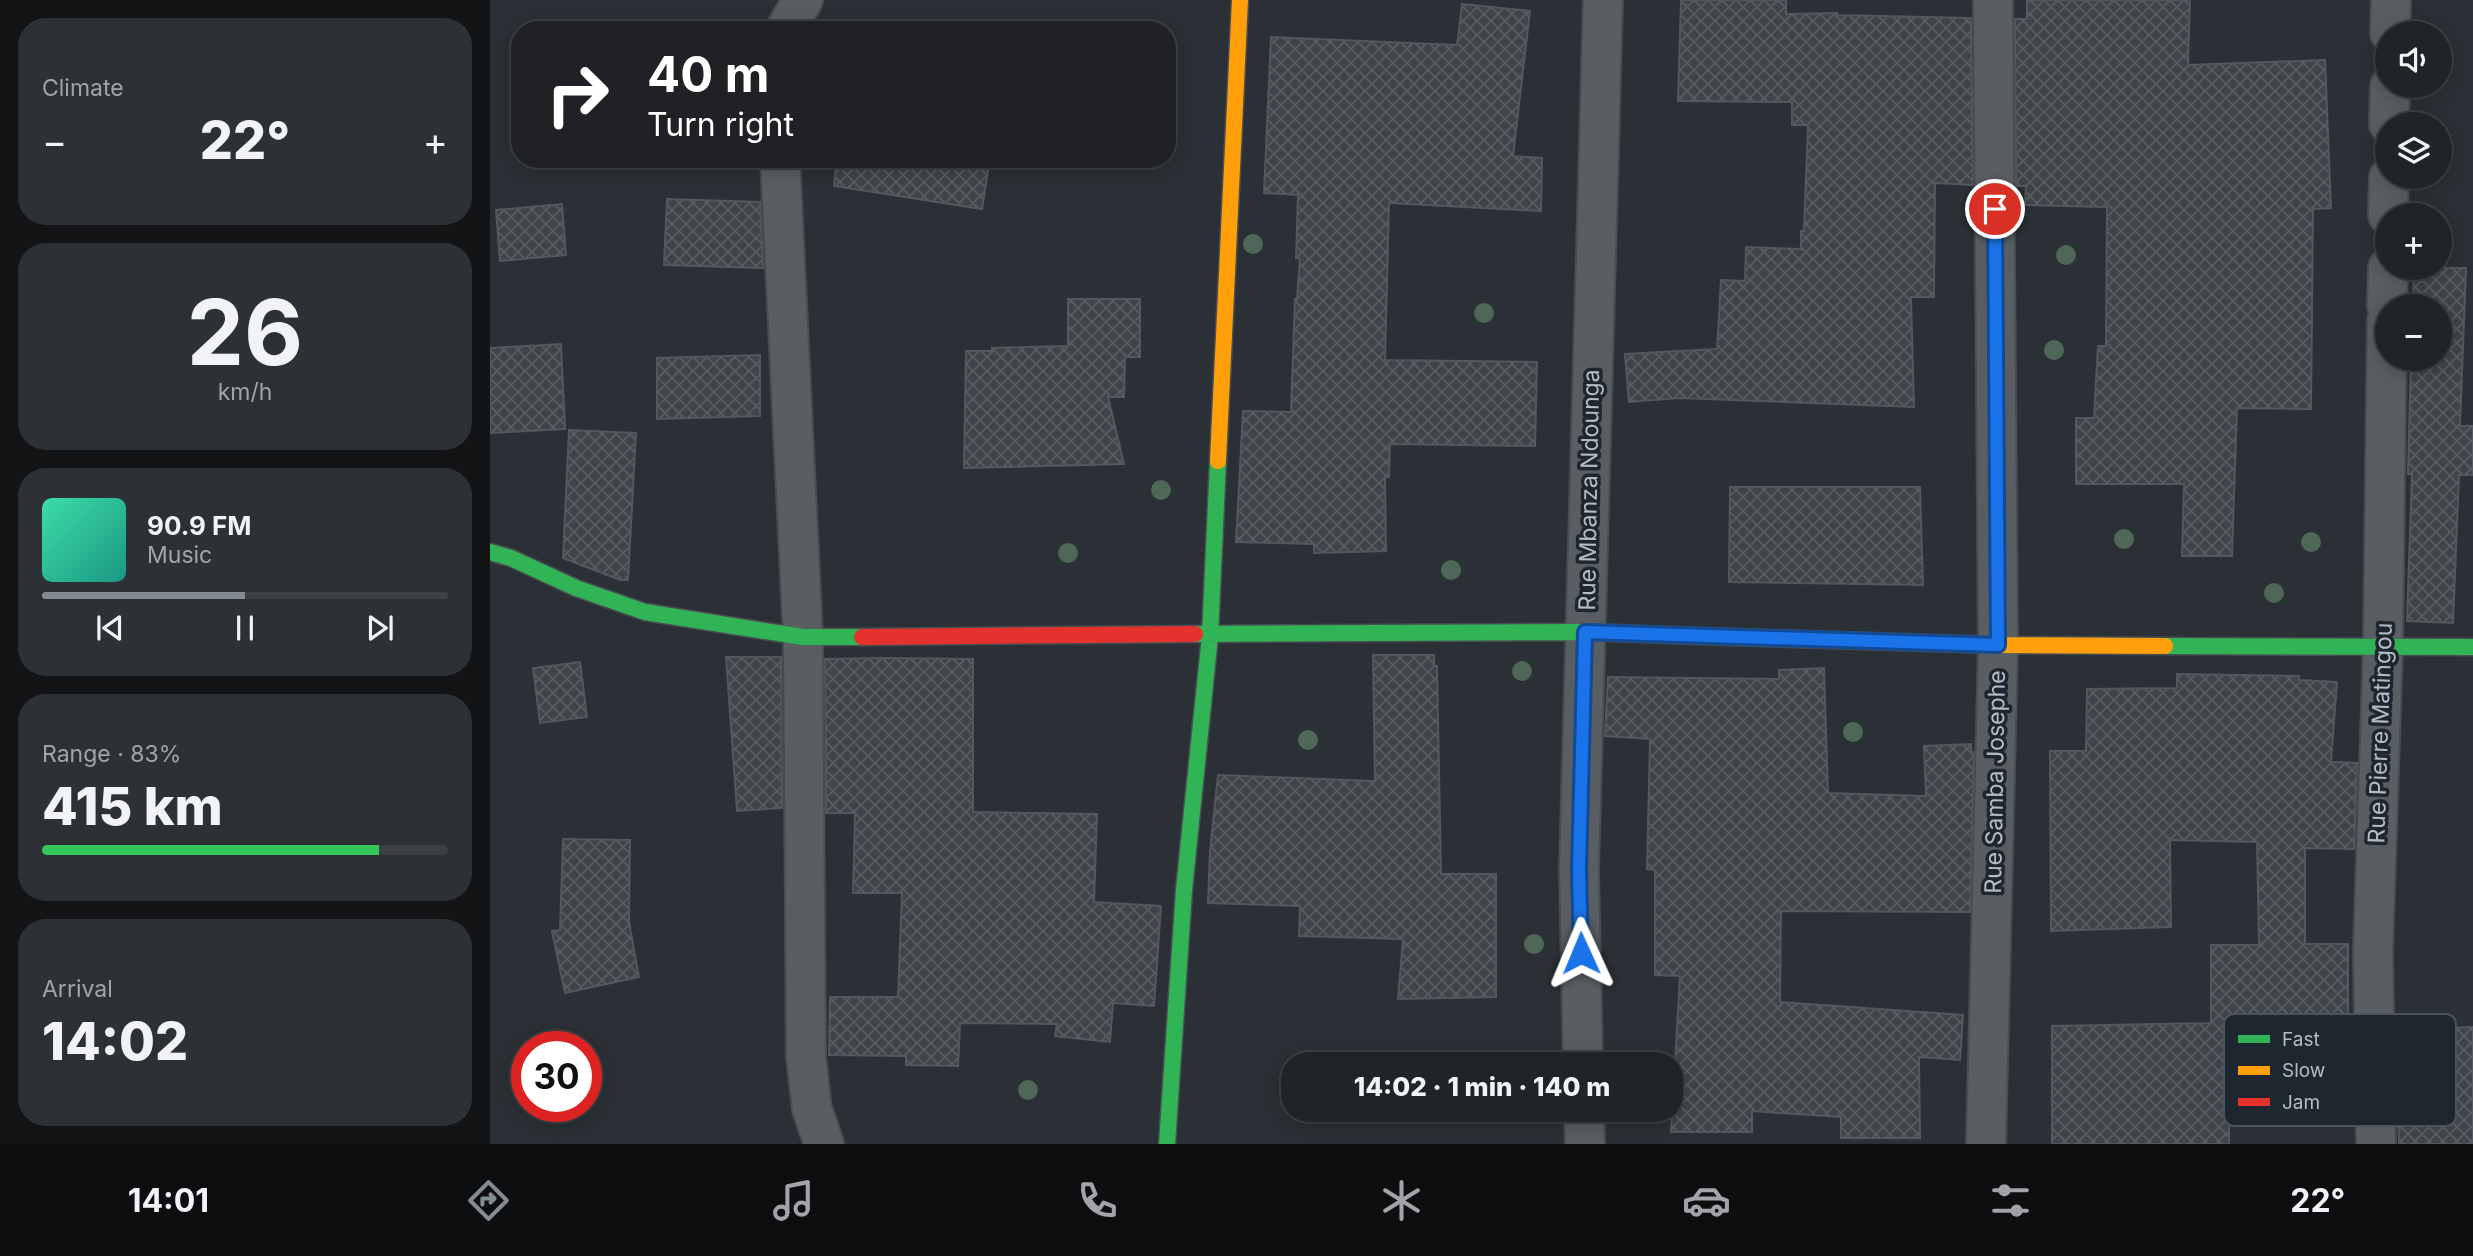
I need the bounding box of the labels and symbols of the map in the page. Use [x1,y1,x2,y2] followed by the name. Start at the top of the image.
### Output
[1965,179,2025,239] pin
[1573,369,1605,611] street label: Rue Mbanza Ndounga
[2362,622,2398,844] street label: Rue Pierre Matingou
[1979,670,2011,894] street label: Rue Samba Josephe
[1544,916,1618,990] position arrow
[2224,1014,2456,1126] legend
[2282,1028,2320,1051] text: Fast
[511,1031,602,1122] speed limit sign: 30
[2282,1059,2325,1082] text: Slow
[2282,1091,2320,1114] text: Jam

